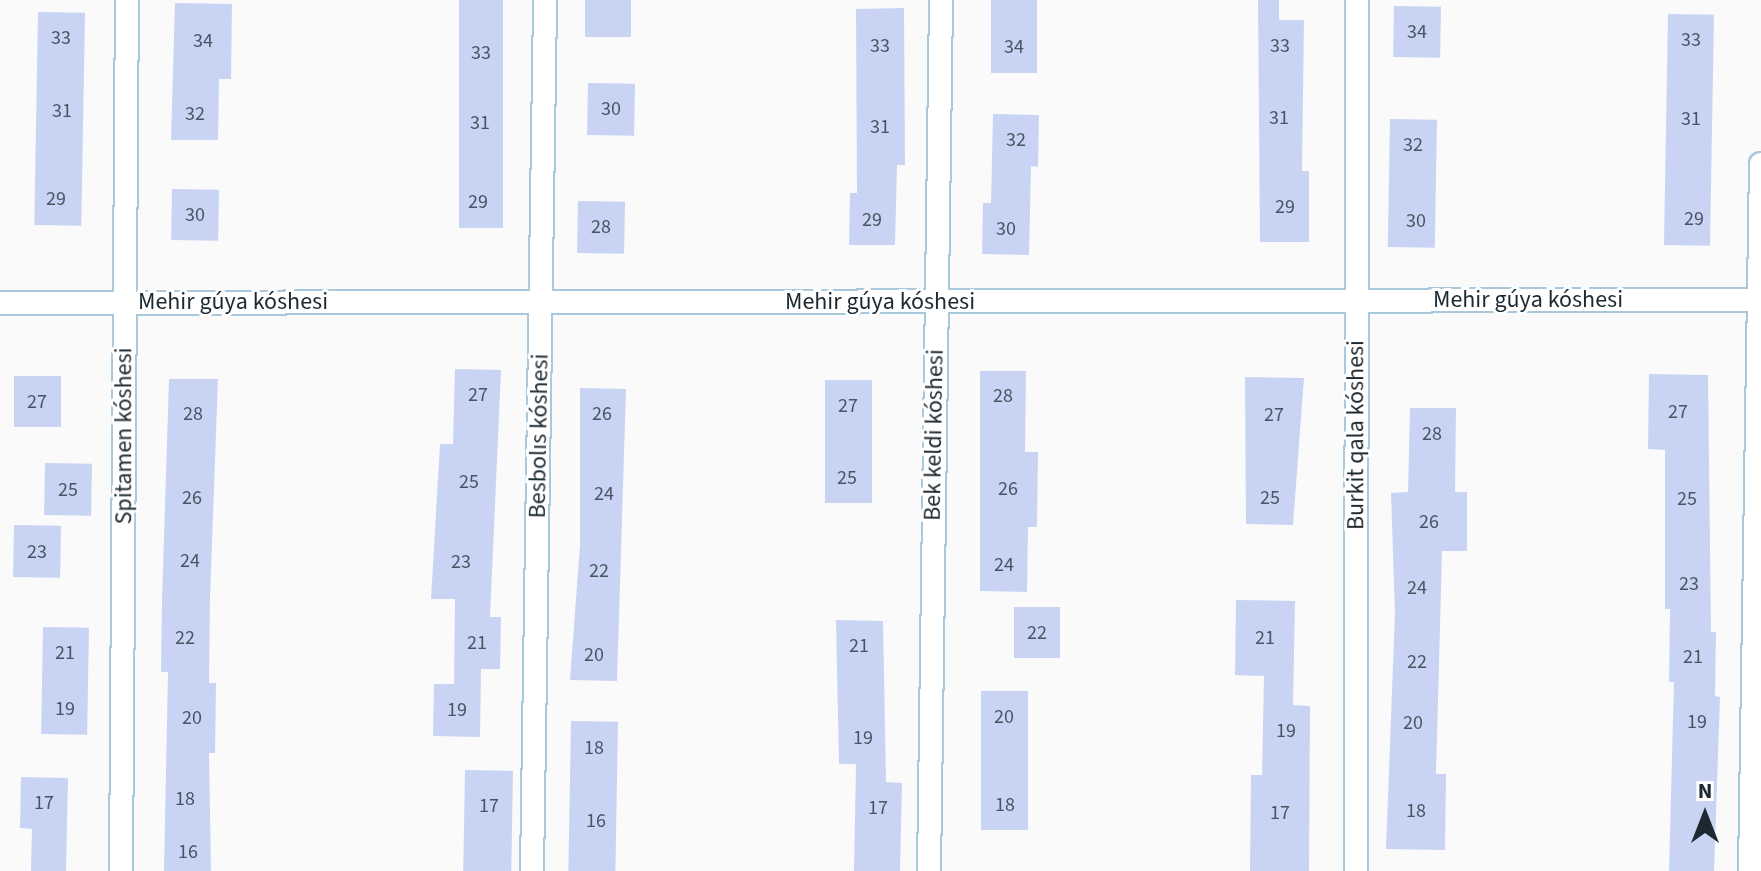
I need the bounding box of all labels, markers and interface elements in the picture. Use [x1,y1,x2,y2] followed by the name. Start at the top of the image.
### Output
[1407,20,1427,44] house number: 34
[51,26,71,50] house number: 33
[1681,28,1701,52] house number: 33
[193,29,213,53] house number: 34
[870,34,890,58] house number: 33
[1270,34,1290,58] house number: 33
[1004,35,1024,59] house number: 34
[471,41,491,65] house number: 33
[601,97,621,121] house number: 30
[52,99,72,123] house number: 31
[185,102,205,126] house number: 32
[1269,106,1289,130] house number: 31
[1681,107,1701,131] house number: 31
[470,111,490,135] house number: 31
[870,115,890,139] house number: 31
[1006,128,1026,152] house number: 32
[1403,133,1423,157] house number: 32
[46,187,66,211] house number: 29
[468,190,488,214] house number: 29
[1275,195,1295,219] house number: 29
[185,203,205,227] house number: 30
[1684,207,1704,231] house number: 29
[862,208,882,232] house number: 29
[1406,209,1426,233] house number: 30
[591,215,611,239] house number: 28
[996,217,1016,241] house number: 30
[1433,286,1623,314] street label: Mehir gúyа kóshesi
[138,288,328,316] street label: Mehir gúyа kóshesi
[785,288,975,316] street label: Mehir gúyа kóshesi
[1342,340,1370,530] street label: Burkit qala kóshesi
[110,348,138,524] street label: Spitamen kóshesi
[918,349,950,521] street label: Bek keldi kóshesi
[523,353,555,519] street label: Besbolıs kóshesi
[468,383,488,407] house number: 27
[993,384,1013,408] house number: 28
[27,390,47,414] house number: 27
[838,394,858,418] house number: 27
[1668,400,1688,424] house number: 27
[183,402,203,426] house number: 28
[592,402,612,426] house number: 26
[1264,403,1284,427] house number: 27
[1422,422,1442,446] house number: 28
[837,466,857,490] house number: 25
[459,470,479,494] house number: 25
[998,477,1018,501] house number: 26
[58,478,78,502] house number: 25
[594,482,614,506] house number: 24
[182,486,202,510] house number: 26
[1260,486,1280,510] house number: 25
[1677,487,1697,511] house number: 25
[1419,510,1439,534] house number: 26
[27,540,47,564] house number: 23
[180,549,200,573] house number: 24
[451,550,471,574] house number: 23
[994,553,1014,577] house number: 24
[589,559,609,583] house number: 22
[1679,572,1699,596] house number: 23
[1407,576,1427,600] house number: 24
[1027,621,1047,645] house number: 22
[175,626,195,650] house number: 22
[1255,626,1275,650] house number: 21
[467,631,487,655] house number: 21
[849,634,869,658] house number: 21
[55,641,75,665] house number: 21
[584,643,604,667] house number: 20
[1683,645,1703,669] house number: 21
[1407,650,1427,674] house number: 22
[55,697,75,721] house number: 19
[447,698,467,722] house number: 19
[994,705,1014,729] house number: 20
[182,706,202,730] house number: 20
[1687,710,1707,734] house number: 19
[1403,711,1423,735] house number: 20
[1276,719,1296,743] house number: 19
[853,726,873,750] house number: 19
[584,736,604,760] house number: 18
[1665,775,1745,855] north arrow
[1698,775,1712,807] text: N
[175,787,195,811] house number: 18
[34,791,54,815] house number: 17
[995,793,1015,817] house number: 18
[479,794,499,818] house number: 17
[868,796,888,820] house number: 17
[1406,799,1426,823] house number: 18
[1270,801,1290,825] house number: 17
[586,809,606,833] house number: 16
[178,840,198,864] house number: 16

